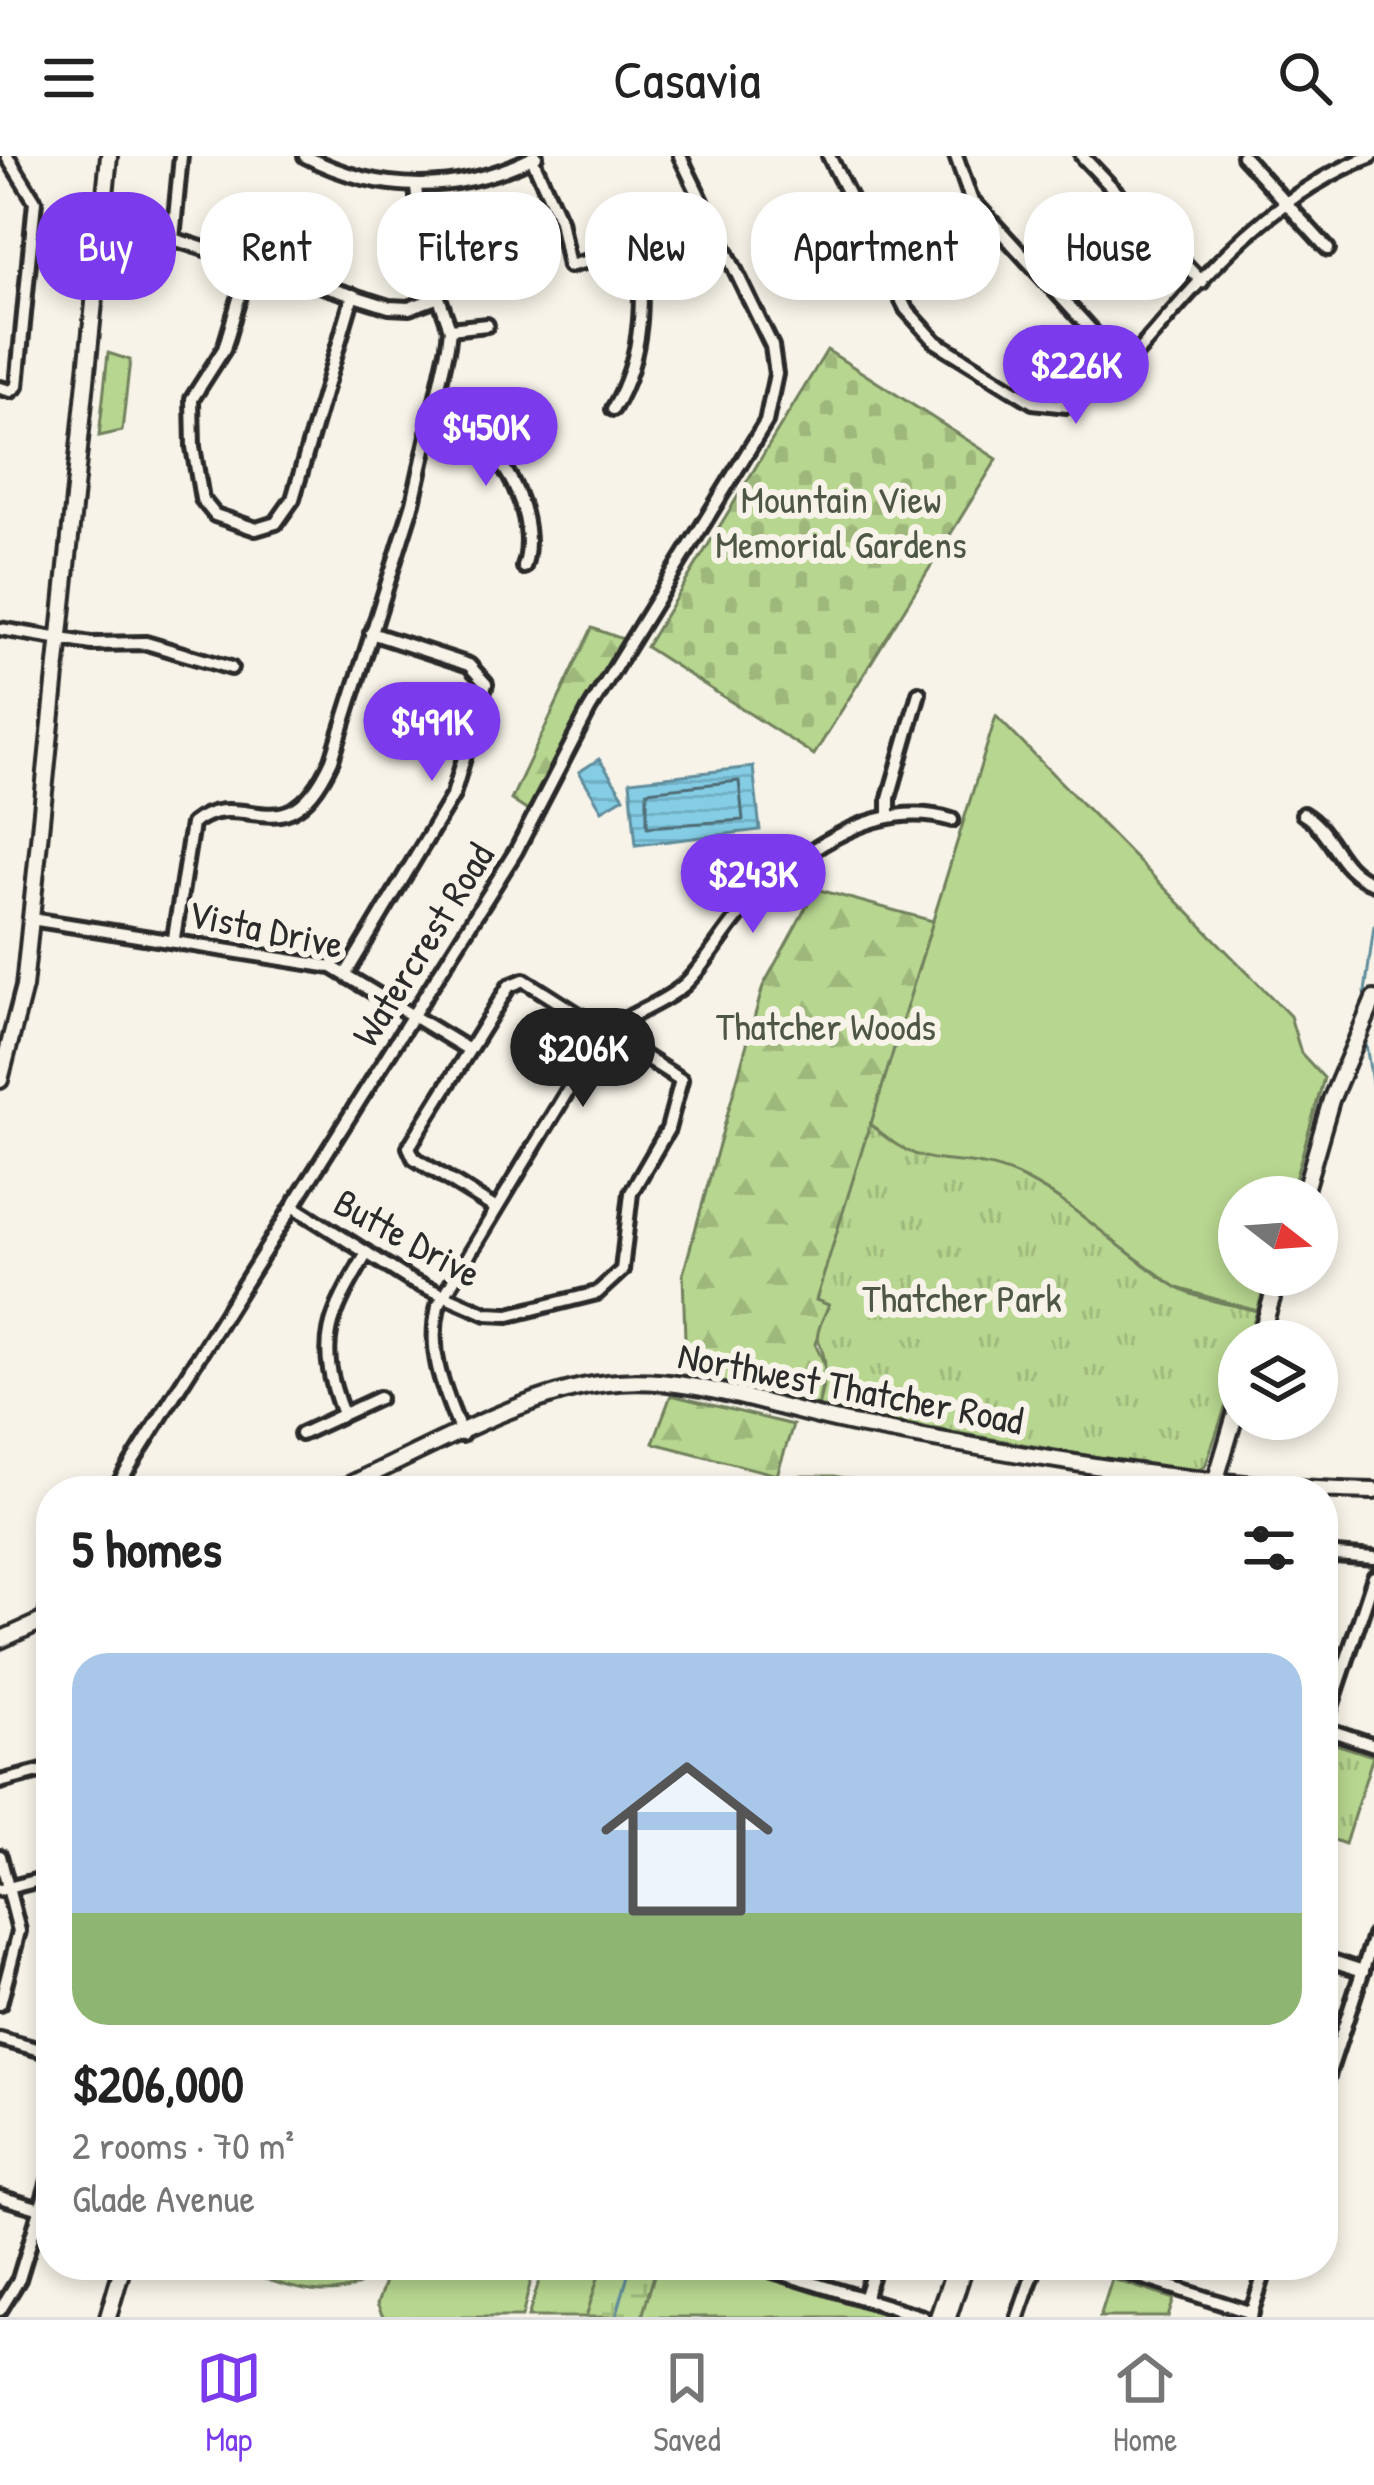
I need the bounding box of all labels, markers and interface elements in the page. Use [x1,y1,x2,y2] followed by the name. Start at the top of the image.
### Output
[613,42,761,115] text: Casavia
[36,45,102,111] icon: menu
[1272,45,1338,111] icon: search
[36,192,176,300] chip: Buy
[200,192,353,300] chip: Rent
[377,192,561,300] chip: Filters
[585,192,727,300] chip: New
[751,192,1000,300] chip: Apartment
[1024,192,1194,300] chip: House
[992,325,1160,427] pin: $226K
[1030,337,1122,390] text: $226K
[402,387,570,489] pin: $450K
[442,399,530,452] text: $450K
[715,472,967,570] park label: Mountain View Memorial Gardens
[348,682,516,784] pin: $491K
[390,694,474,747] text: $491K
[339,832,505,1056] street label: Watercrest Road
[669,834,837,936] pin: $243K
[708,846,798,899] text: $243K
[184,886,348,970] street label: Vista Drive
[716,999,936,1052] park label: Thatcher Woods
[499,1008,667,1110] pin: $206K
[537,1020,629,1073] text: $206K
[325,1175,491,1299] street label: Butte Drive
[1218,1176,1338,1296] north arrow
[1218,1176,1338,1440] map controls
[862,1271,1062,1324] park label: Thatcher Park
[1218,1320,1338,1440] button: layers
[674,1328,1028,1446] street label: Northwest Thatcher Road
[72,1514,222,1583] text: 5 homes
[1236,1515,1302,1581] icon: filters
[579,1731,795,1947] icon: home
[72,2049,244,2118] text: $206,000
[72,2118,294,2171] text: 2 rooms · 70 m²
[72,2171,255,2224] text: Glade Avenue
[196,2345,262,2461] tab: Map
[653,2345,721,2461] tab: Saved
[1112,2345,1178,2461] tab: Home

